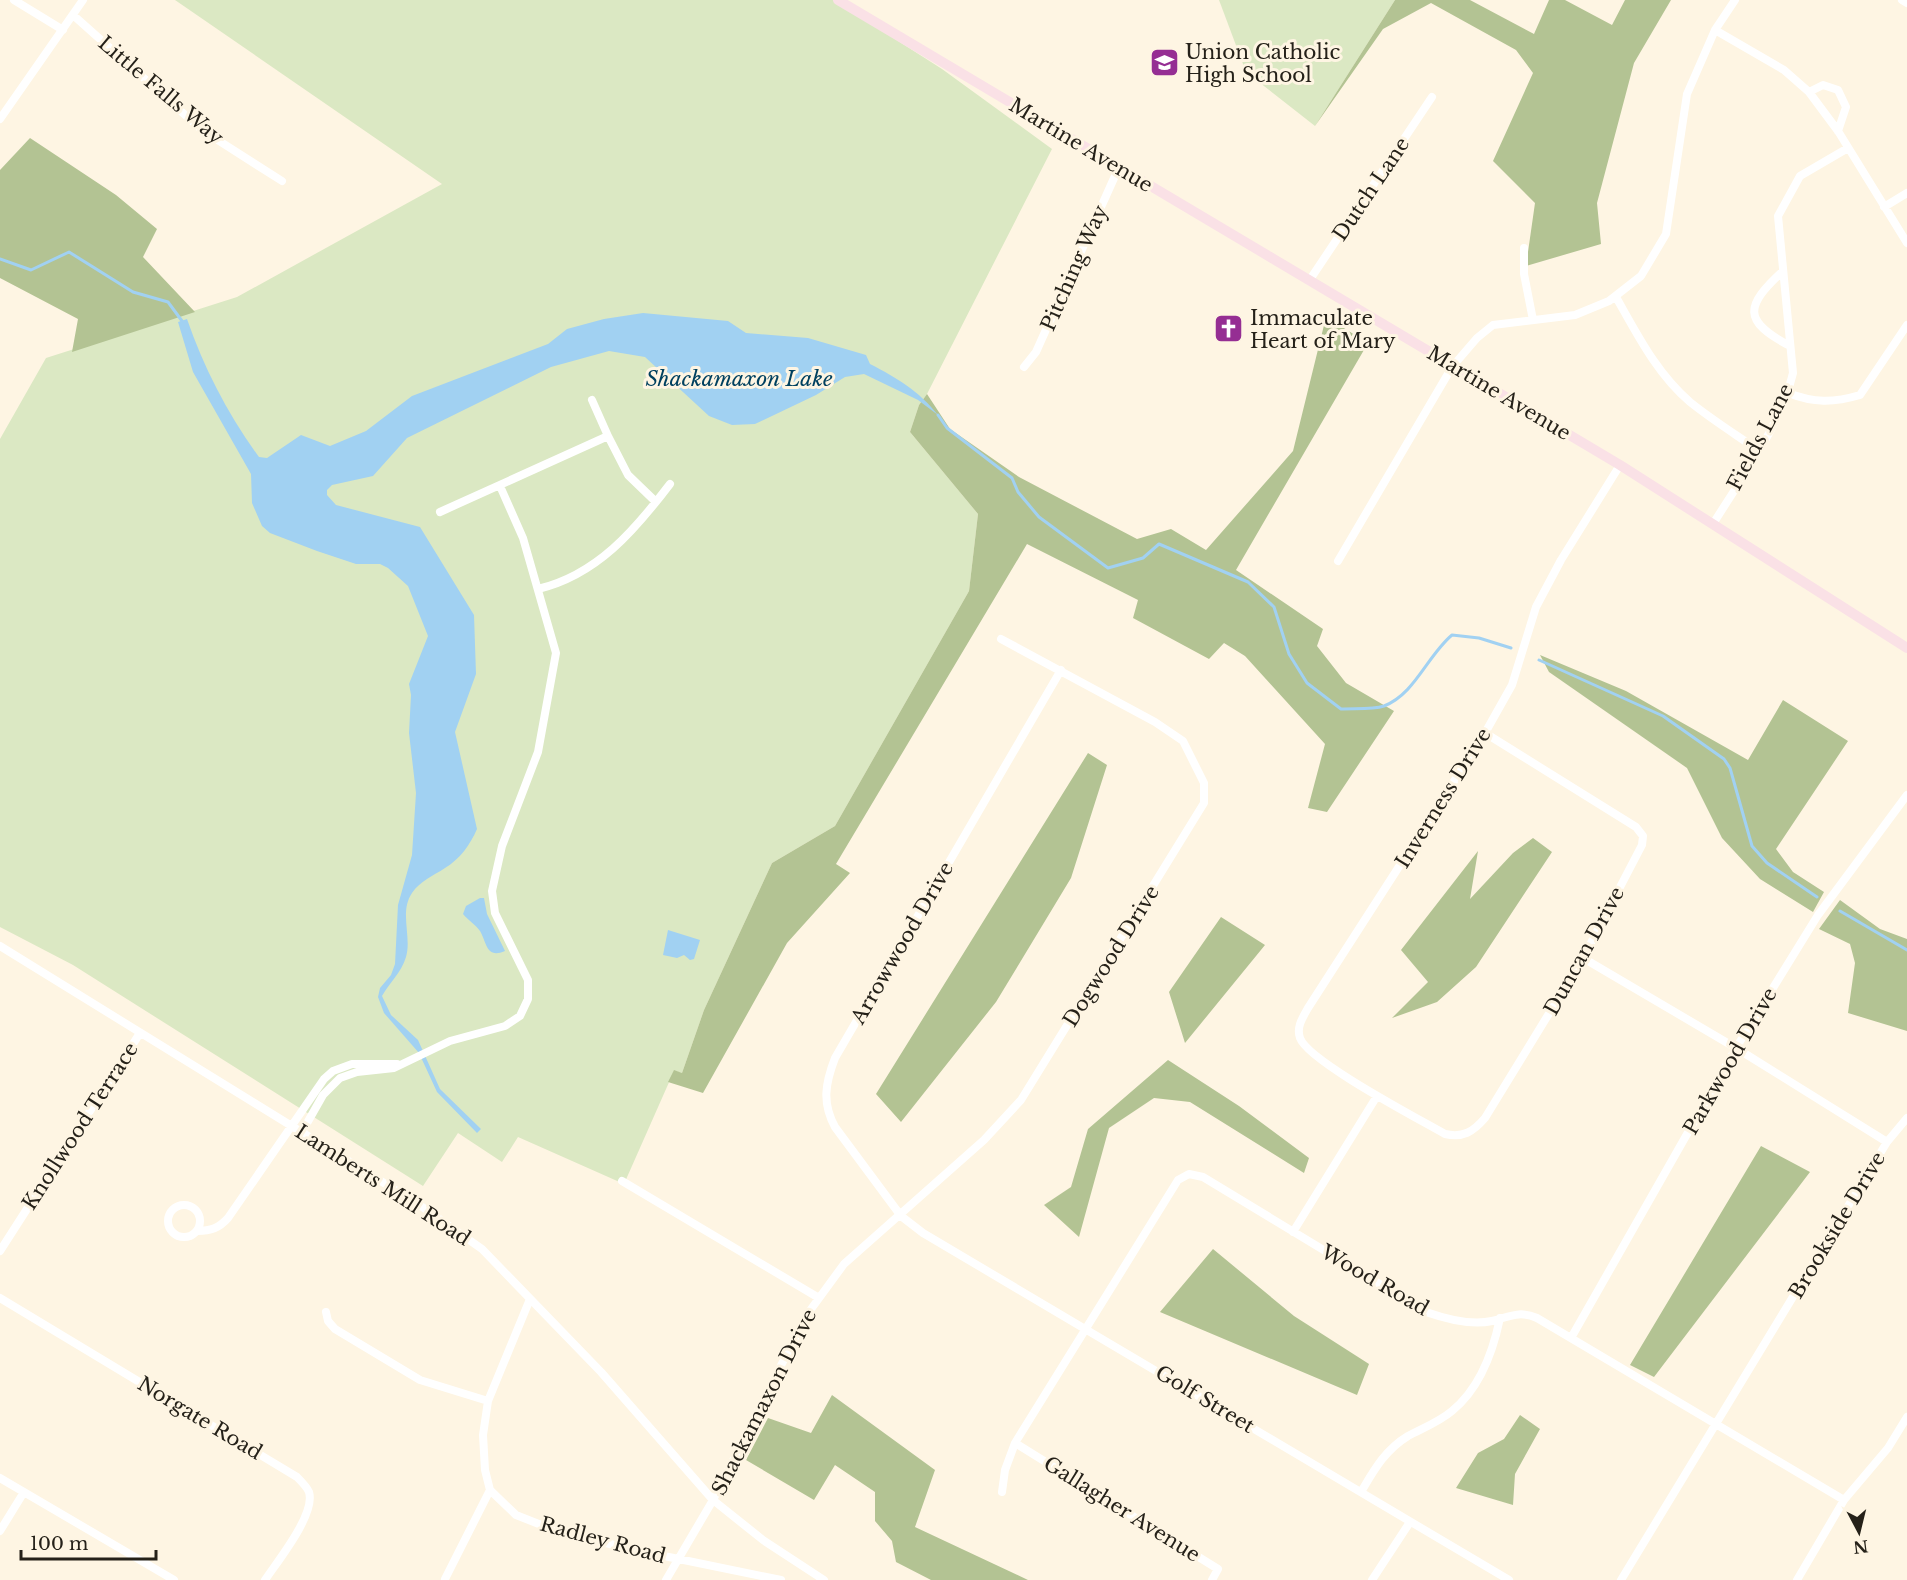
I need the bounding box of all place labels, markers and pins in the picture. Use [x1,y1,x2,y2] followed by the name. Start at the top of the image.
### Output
[1185,40,1341,87] place label: Union Catholic High School
[1148,47,1180,79] school or university icon: Union Catholic High School
[1250,306,1396,353] place label: Immaculate Heart of Mary
[1213,313,1245,345] church icon: Immaculate Heart of Mary

